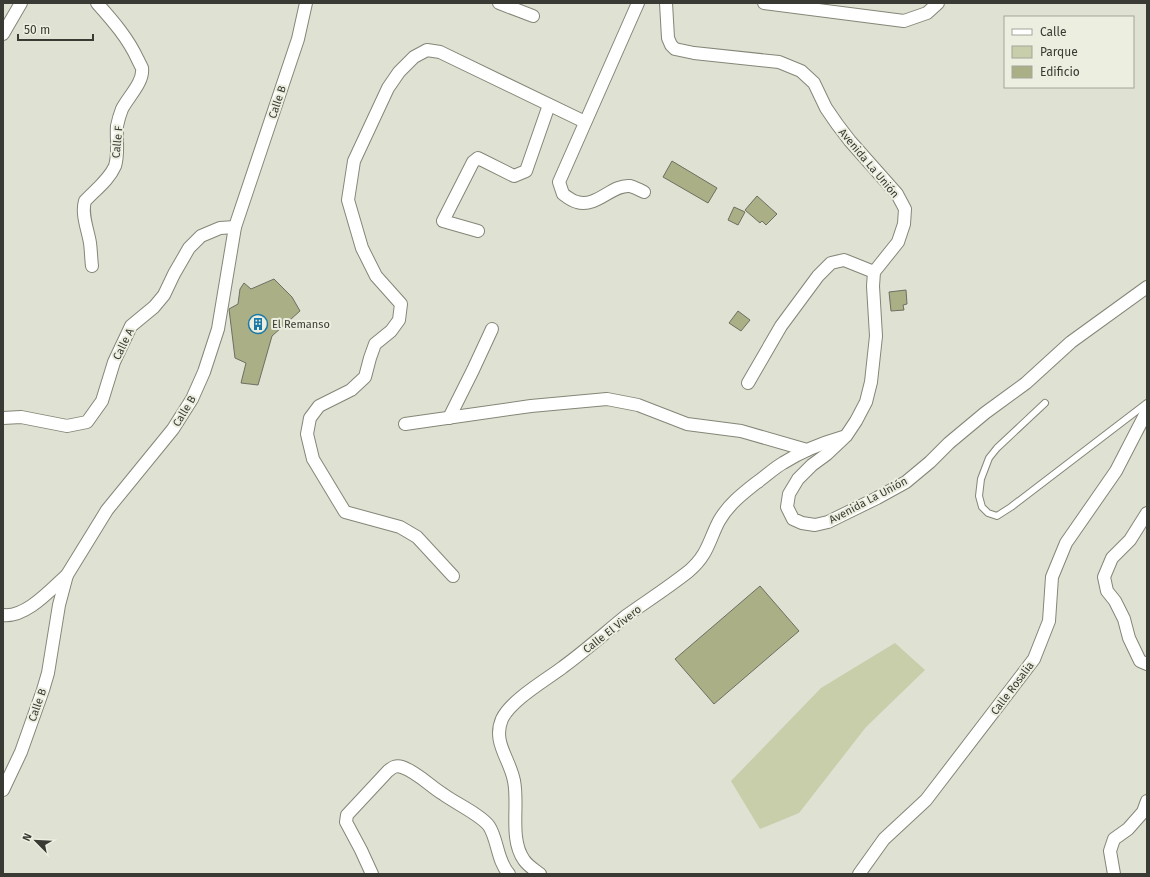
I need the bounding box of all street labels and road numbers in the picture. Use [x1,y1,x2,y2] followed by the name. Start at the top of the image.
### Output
[266,84,289,120] street label: Calle B
[110,125,125,159] street label: Calle F
[836,126,901,201] street label: Avenida La Unión
[110,326,137,362] street label: Calle A
[170,393,199,429] street label: Calle B
[827,474,910,527] street label: Avenida La Unión
[581,603,644,656] street label: Calle El Vivero
[988,659,1037,718] street label: Calle Rosalia
[26,687,49,723] street label: Calle B

